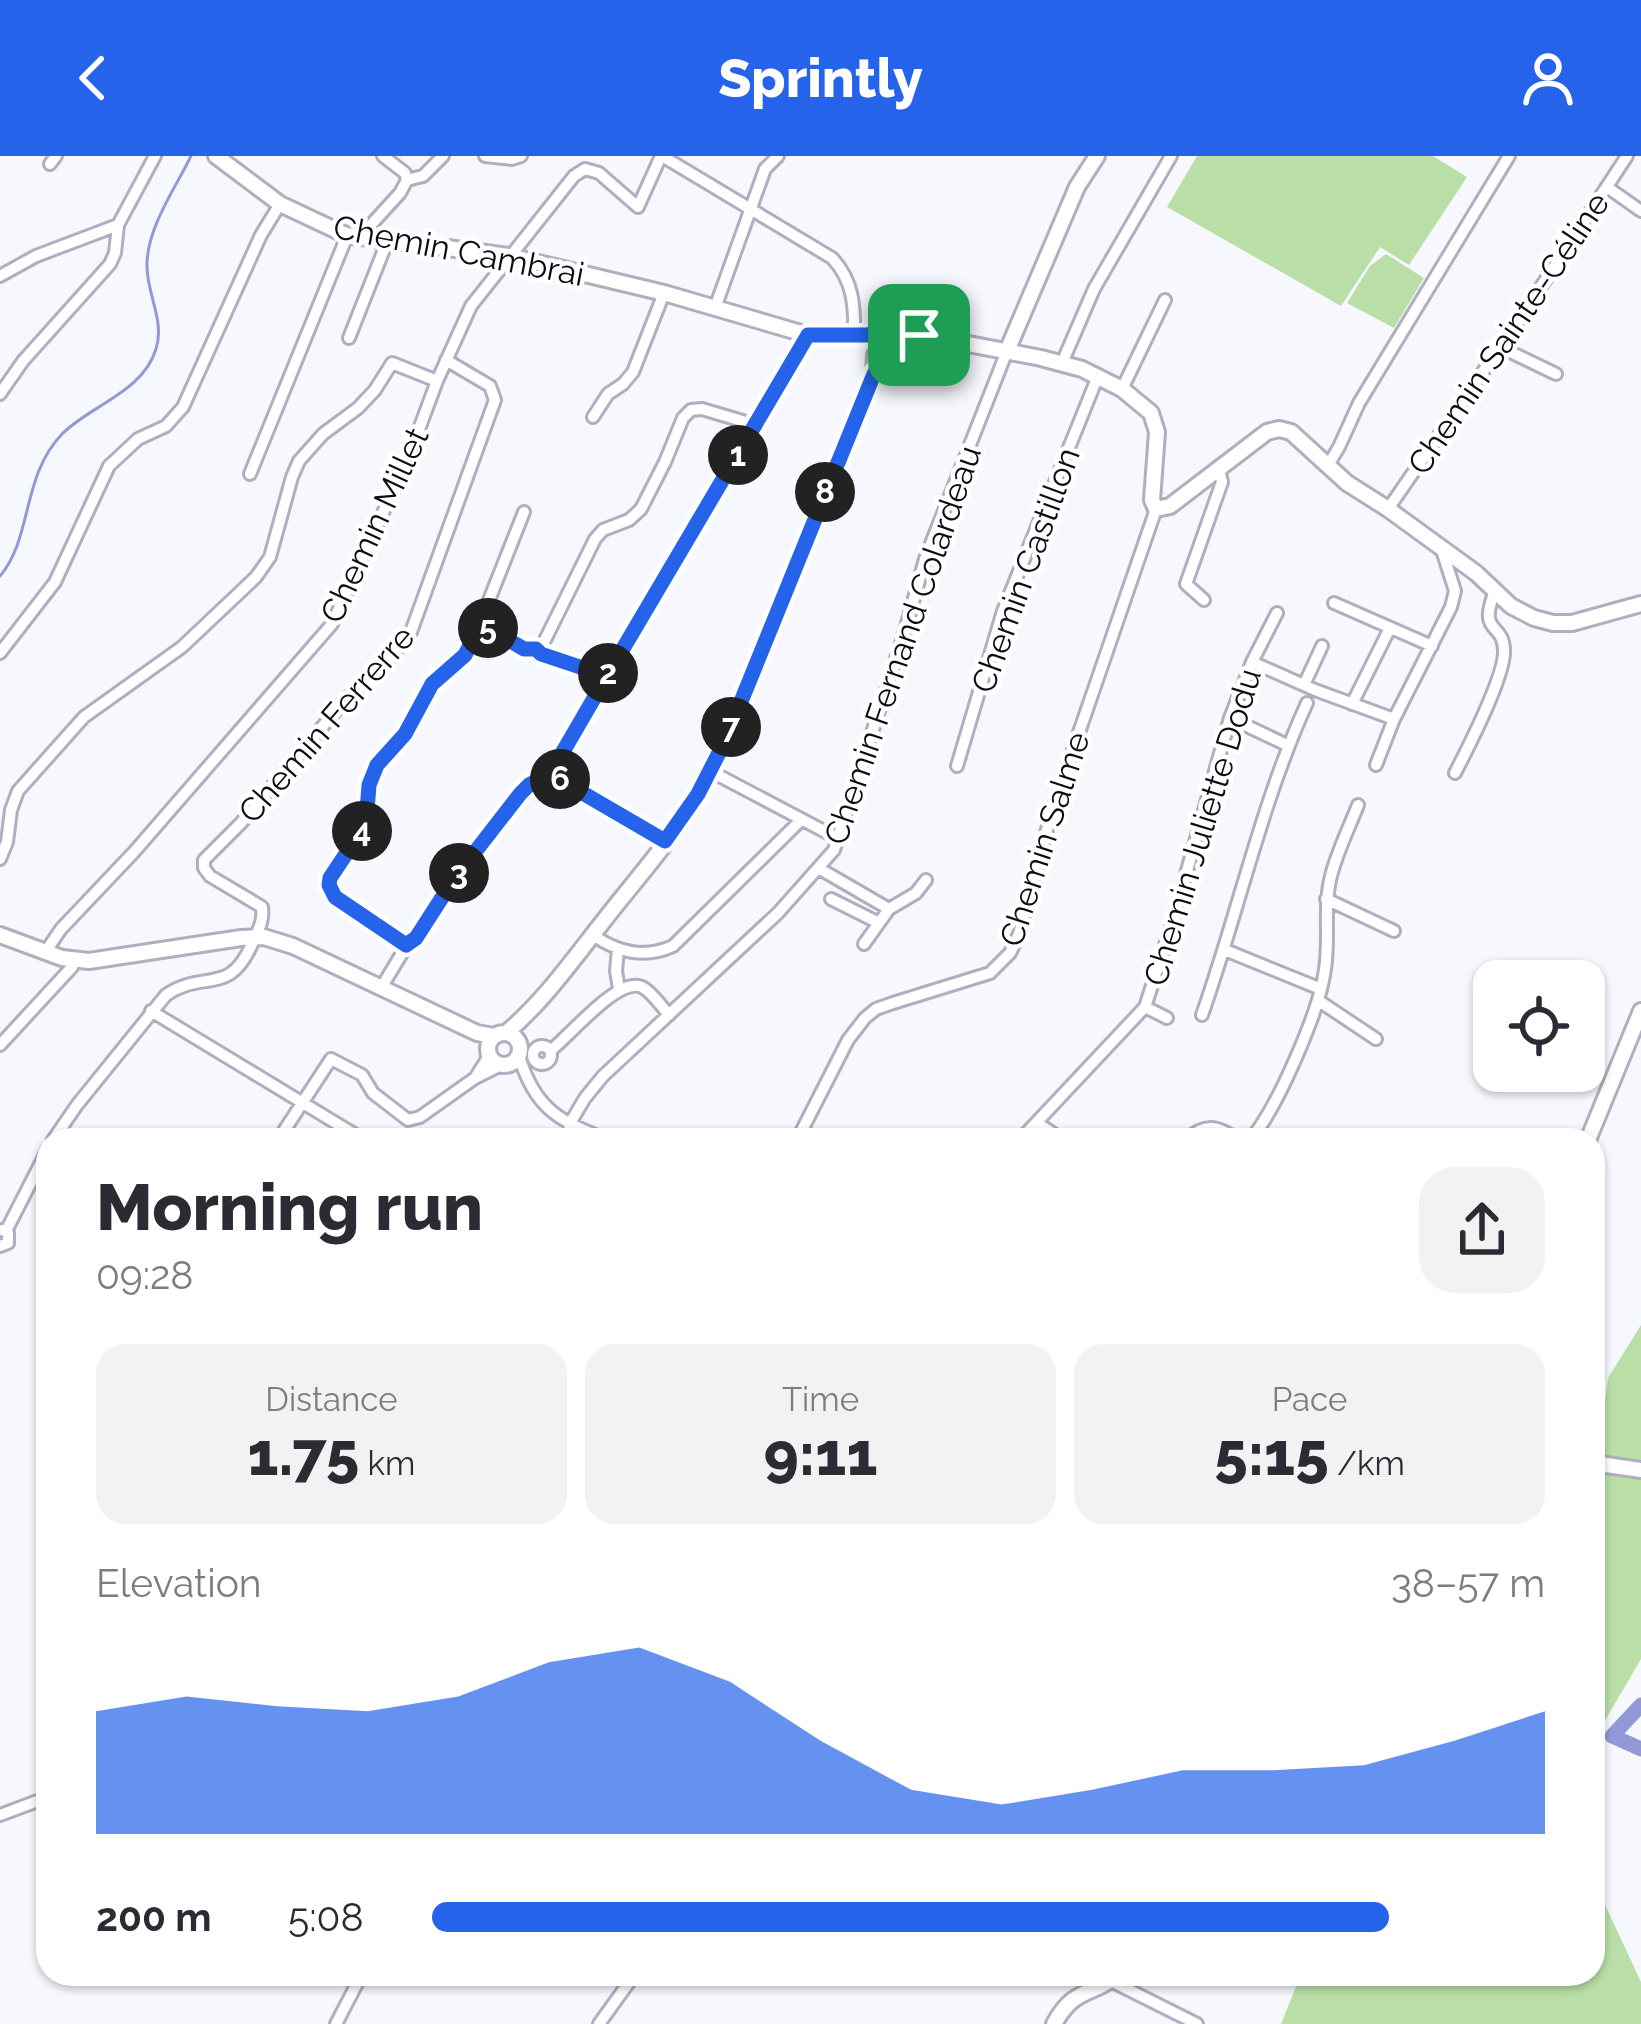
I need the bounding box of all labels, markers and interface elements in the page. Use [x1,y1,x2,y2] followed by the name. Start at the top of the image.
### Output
[60,45,126,111] icon: back
[1515,45,1581,111] icon: person
[718,46,923,110] text: Sprintly
[1400,185,1617,482] street label: Chemin Sainte-Céline
[330,207,588,294] street label: Chemin Cambrai
[868,284,970,386] pin
[886,302,952,368] icon: arrive
[312,421,437,629] street label: Chemin Millet
[708,425,768,485] pin: 1
[730,435,746,474] text: 1
[816,441,989,850] street label: Chemin Fernand Colardeau
[963,442,1088,698] street label: Chemin Castillon
[795,462,855,522] pin: 8
[815,472,835,511] text: 8
[458,598,518,658] pin: 5
[479,608,497,647] text: 5
[230,618,423,831] street label: Chemin Ferrerre
[578,643,638,703] pin: 2
[599,653,617,692] text: 2
[1136,664,1269,990] street label: Chemin Juliette Dodu
[701,697,761,757] pin: 7
[722,707,740,746] text: 7
[991,727,1097,951] street label: Chemin Salme
[530,749,590,809] pin: 6
[550,759,570,798] text: 6
[332,801,392,861] pin: 4
[353,811,371,850] text: 4
[429,843,489,903] pin: 3
[450,853,468,892] text: 3
[1473,960,1605,1092] map controls
[1473,960,1605,1092] button: locate
[1419,1167,1545,1293] button: share
[96,1168,483,1245] text: Morning run
[96,1252,194,1298] text: 09:28
[265,1380,398,1419] text: Distance
[782,1380,859,1419] text: Time
[1272,1380,1347,1419] text: Pace
[248,1419,359,1489] text: 1.75
[764,1419,877,1489] text: 9:11
[1214,1419,1329,1489] text: 5:15
[359,1444,415,1483] text: km
[1329,1444,1405,1483] text: /km
[96,1560,262,1606] text: Elevation
[1391,1560,1545,1606] text: 38–57 m
[96,1894,212,1940] text: 200 m
[288,1894,364,1940] text: 5:08

